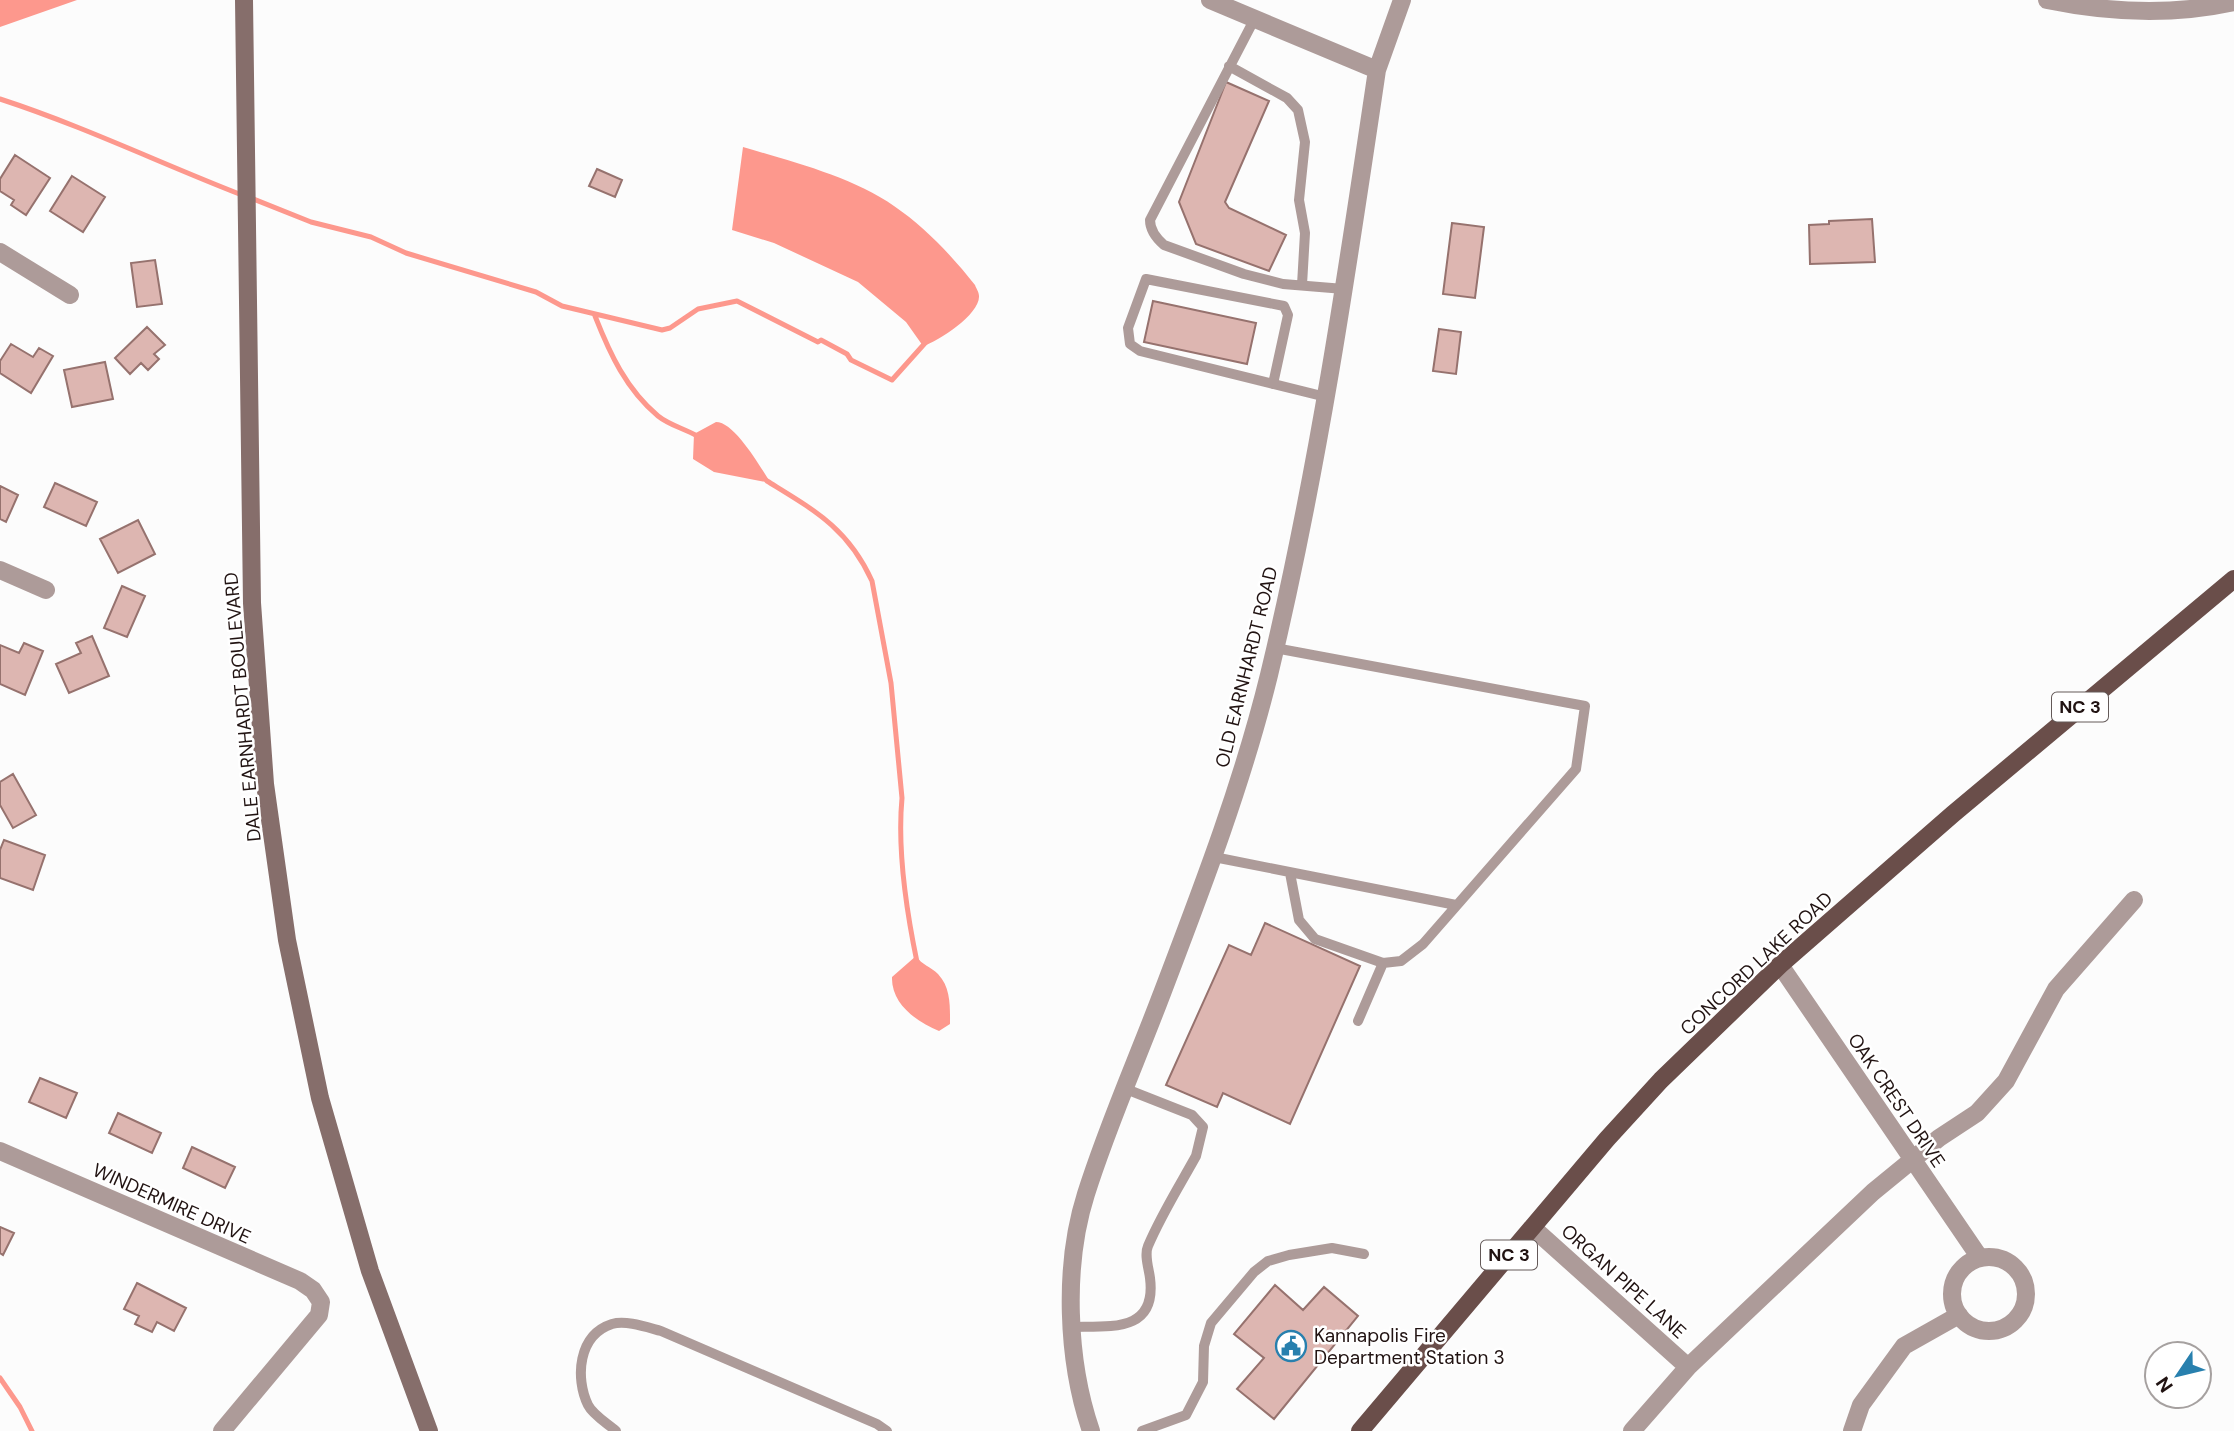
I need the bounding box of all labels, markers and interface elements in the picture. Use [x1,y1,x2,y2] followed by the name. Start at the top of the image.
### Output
[1209,564,1284,770] street label: OLD EARNHARDT ROAD
[218,571,267,843] street label: DALE EARNHARDT BOULEVARD
[2052,692,2108,722] road number: NC 3
[1675,886,1838,1041] street label: CONCORD LAKE ROAD
[1842,1028,1951,1172] street label: OAK CREST DRIVE
[89,1157,255,1250] street label: WINDERMIRE DRIVE
[1556,1219,1691,1344] street label: ORGAN PIPE LANE
[1481,1240,1537,1270] road number: NC 3
[1314,1323,1505,1370] place label: Kannapolis Fire Department Station 3
[1274,1329,1308,1363] public building icon: Kannapolis Fire Department Station 3
[2143,1340,2213,1410] north arrow
[2150,1372,2179,1397] text: N

